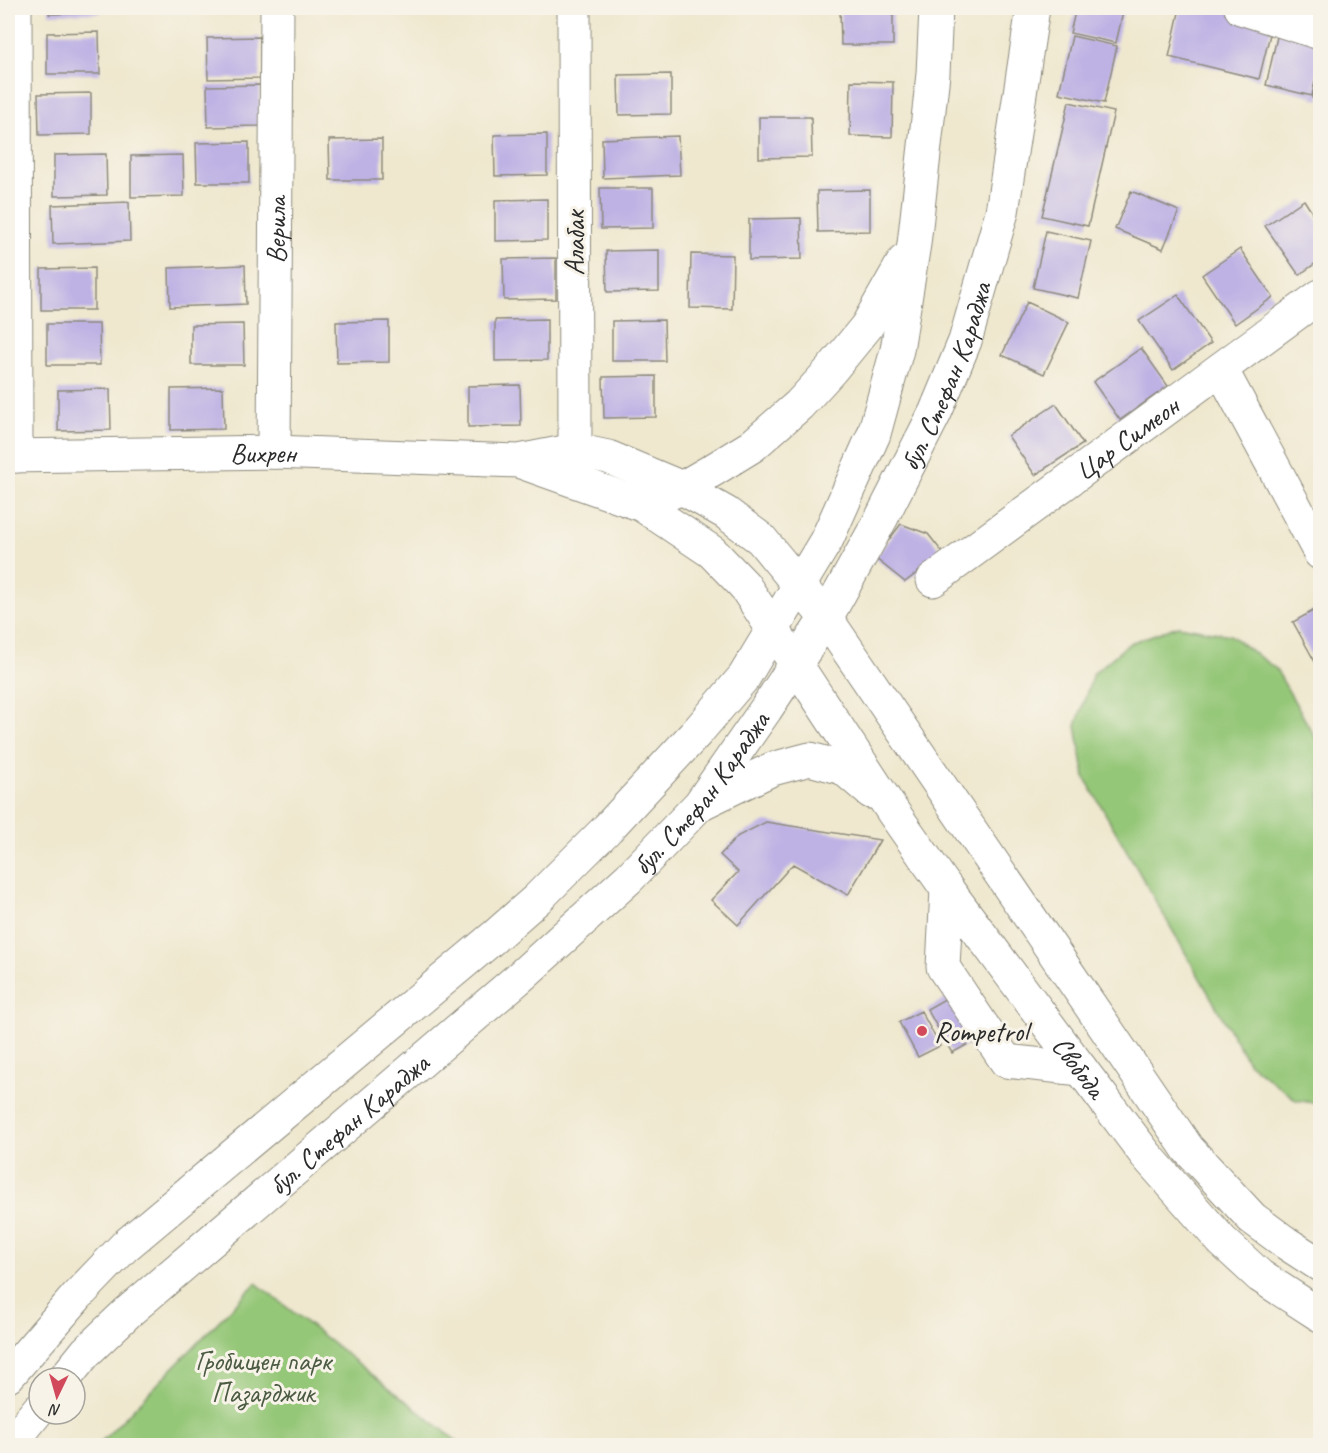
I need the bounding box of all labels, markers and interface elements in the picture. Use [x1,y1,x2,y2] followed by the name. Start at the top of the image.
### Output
[258,194,294,264] street label: Верила
[557,209,592,276] street label: Алабак
[892,277,999,476] street label: бул. Стефан Караджа
[1068,387,1188,488] street label: Цар Симеон
[230,435,299,471] street label: Вихрен
[625,703,778,882] street label: бул. Стефан Караджа
[934,1014,1033,1049] place label: Rompetrol
[915,1024,929,1038] marker: Rompetrol
[1044,1029,1115,1107] street label: Свобода
[261,1045,437,1203] street label: бул. Стефан Караджа
[195,1343,334,1411] park label: Гробищен парк Пазарджик
[27,1366,87,1426] north arrow
[47,1399,62,1420] text: N

